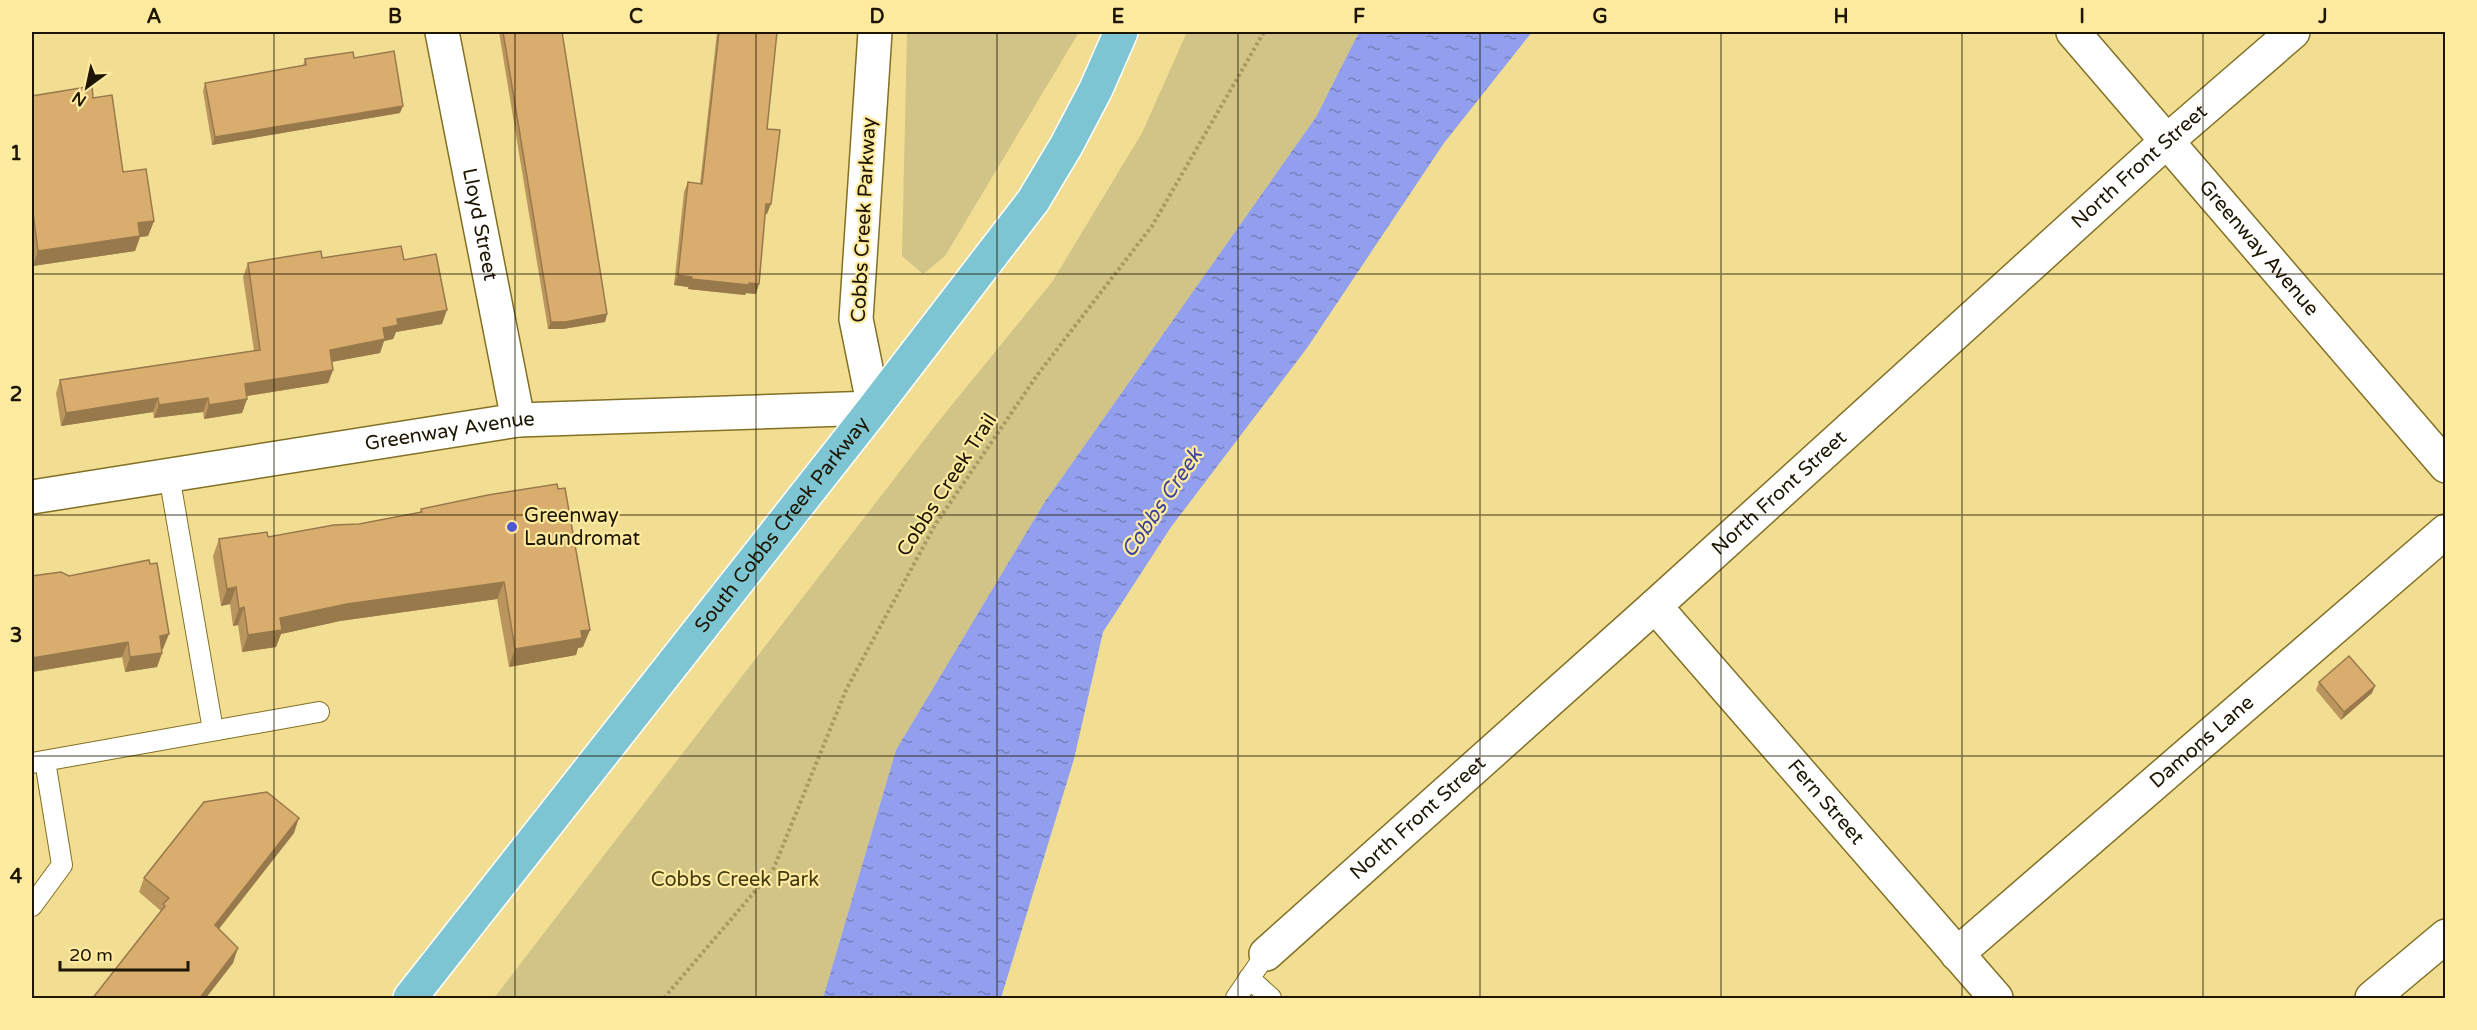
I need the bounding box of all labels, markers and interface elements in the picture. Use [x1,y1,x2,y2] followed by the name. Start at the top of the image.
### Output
[147,5,162,29] text: A
[388,5,402,29] text: B
[629,5,643,29] text: C
[869,5,885,29] text: D
[1112,5,1125,29] text: E
[1353,5,1365,29] text: F
[1592,5,1608,29] text: G
[1833,5,1849,29] text: H
[2079,5,2085,29] text: I
[2317,5,2328,29] text: J
[57,57,117,117] north arrow
[69,87,90,111] text: N
[2067,99,2212,234] street label: North Front Street
[847,116,881,323] street label: Cobbs Creek Parkway
[10,142,22,166] text: 1
[457,166,502,283] street label: Lloyd Street
[2194,175,2324,321] street label: Greenway Avenue
[10,383,22,407] text: 2
[363,407,535,456] street label: Greenway Avenue
[892,409,1002,561] street label: Cobbs Creek Trail
[690,412,874,637] street label: South Cobbs Creek Parkway
[1707,425,1852,560] street label: North Front Street
[1116,442,1209,562] water label: Cobbs Creek
[524,504,641,551] place label: Greenway Laundromat
[505,520,519,534] marker: Greenway Laundromat
[10,624,22,648] text: 3
[2145,690,2259,794] street label: Damons Lane
[1345,751,1491,885] street label: North Front Street
[1782,755,1869,850] street label: Fern Street
[10,865,23,889] text: 4
[651,868,819,892] park label: Cobbs Creek Park
[60,934,188,972] scale bar
[69,944,113,966] text: 20 m

